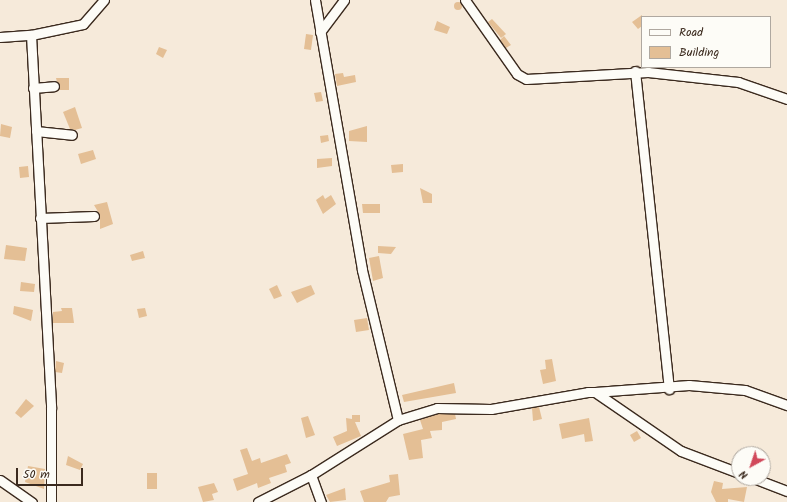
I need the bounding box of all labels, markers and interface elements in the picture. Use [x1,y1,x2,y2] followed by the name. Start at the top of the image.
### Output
[641,16,771,68] legend
[679,23,703,42] text: Road
[679,43,719,62] text: Building
[731,446,771,486] north arrow
[18,460,85,486] scale bar
[23,465,50,484] text: 50 m
[735,465,752,484] text: N

